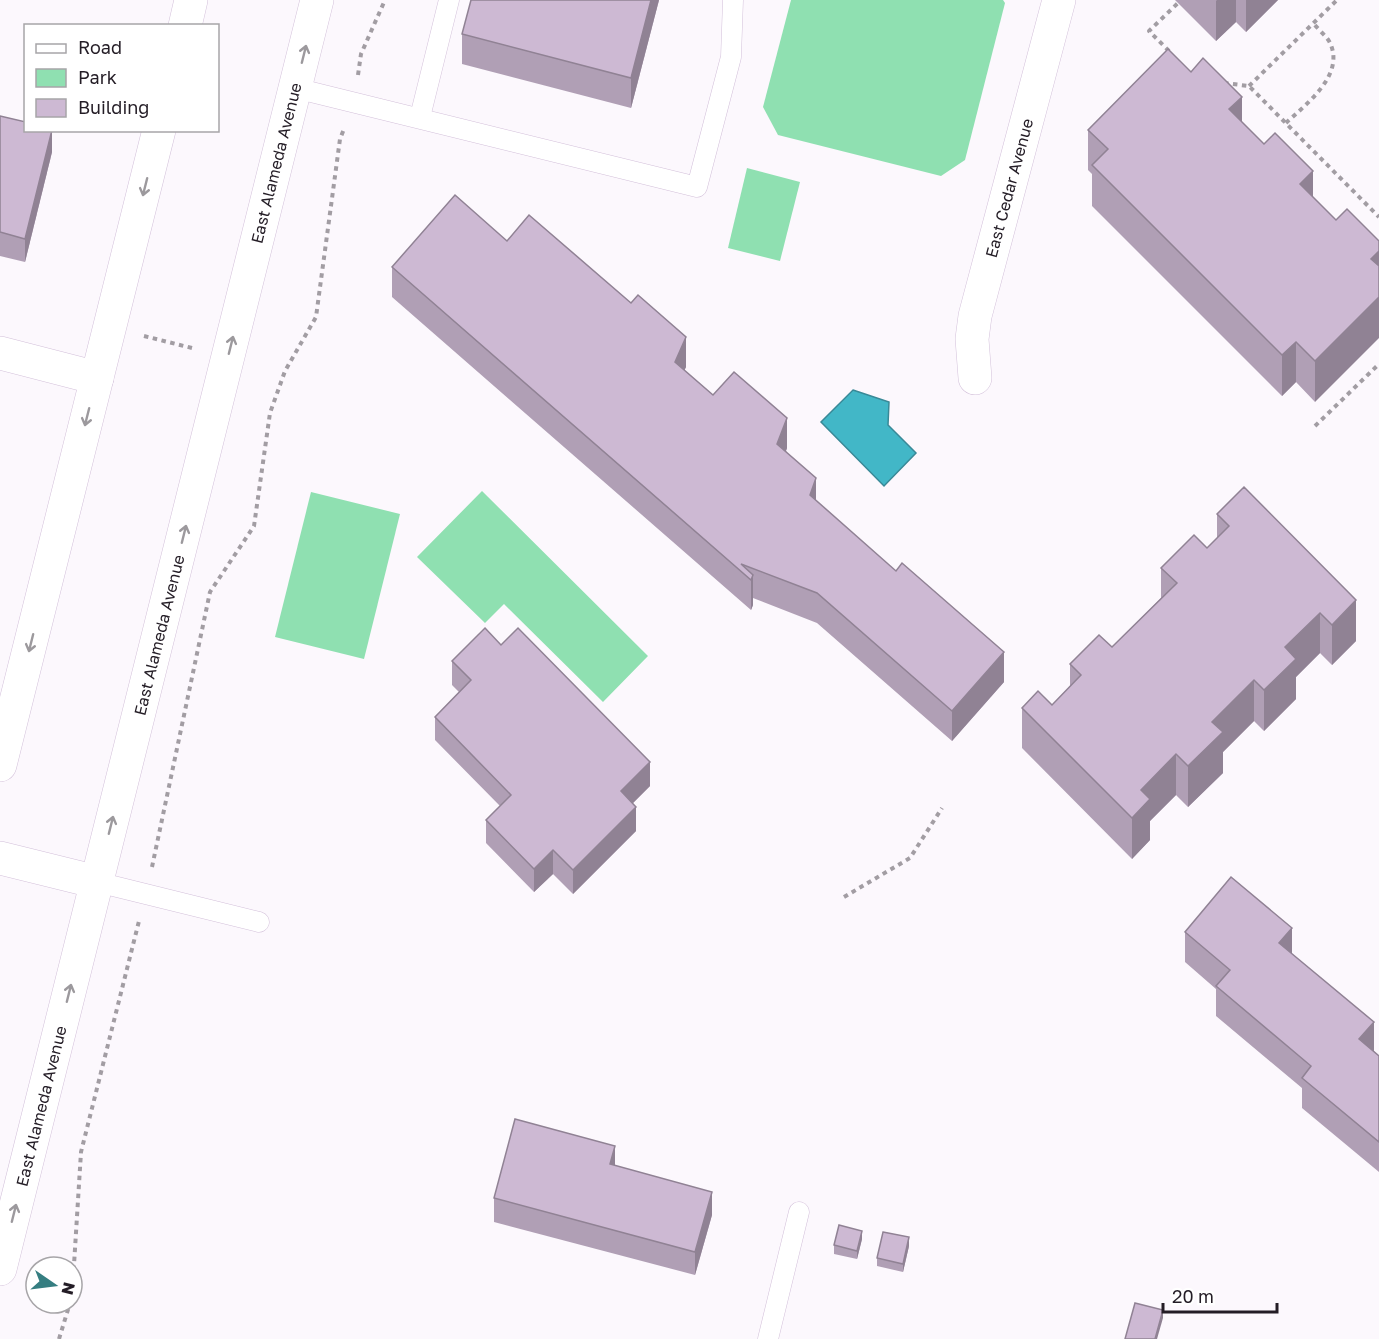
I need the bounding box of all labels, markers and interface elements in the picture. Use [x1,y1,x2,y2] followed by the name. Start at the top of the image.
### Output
[24,24,219,132] legend
[78,36,122,58] text: Road
[298,45,310,64] one-way arrow
[78,66,117,88] text: Park
[246,81,306,245] street label: East Alameda Avenue
[78,96,149,118] text: Building
[981,116,1037,260] street label: East Cedar Avenue
[138,177,150,196] one-way arrow
[226,336,238,355] one-way arrow
[81,407,93,426] one-way arrow
[178,525,190,544] one-way arrow
[129,553,189,717] street label: East Alameda Avenue
[24,633,36,652] one-way arrow
[105,816,117,835] one-way arrow
[63,984,75,1003] one-way arrow
[11,1024,71,1188] street label: East Alameda Avenue
[9,1203,21,1222] one-way arrow
[24,1255,84,1315] north arrow
[1163,1276,1277,1314] scale bar
[57,1280,80,1297] text: N
[1172,1285,1214,1307] text: 20 m

